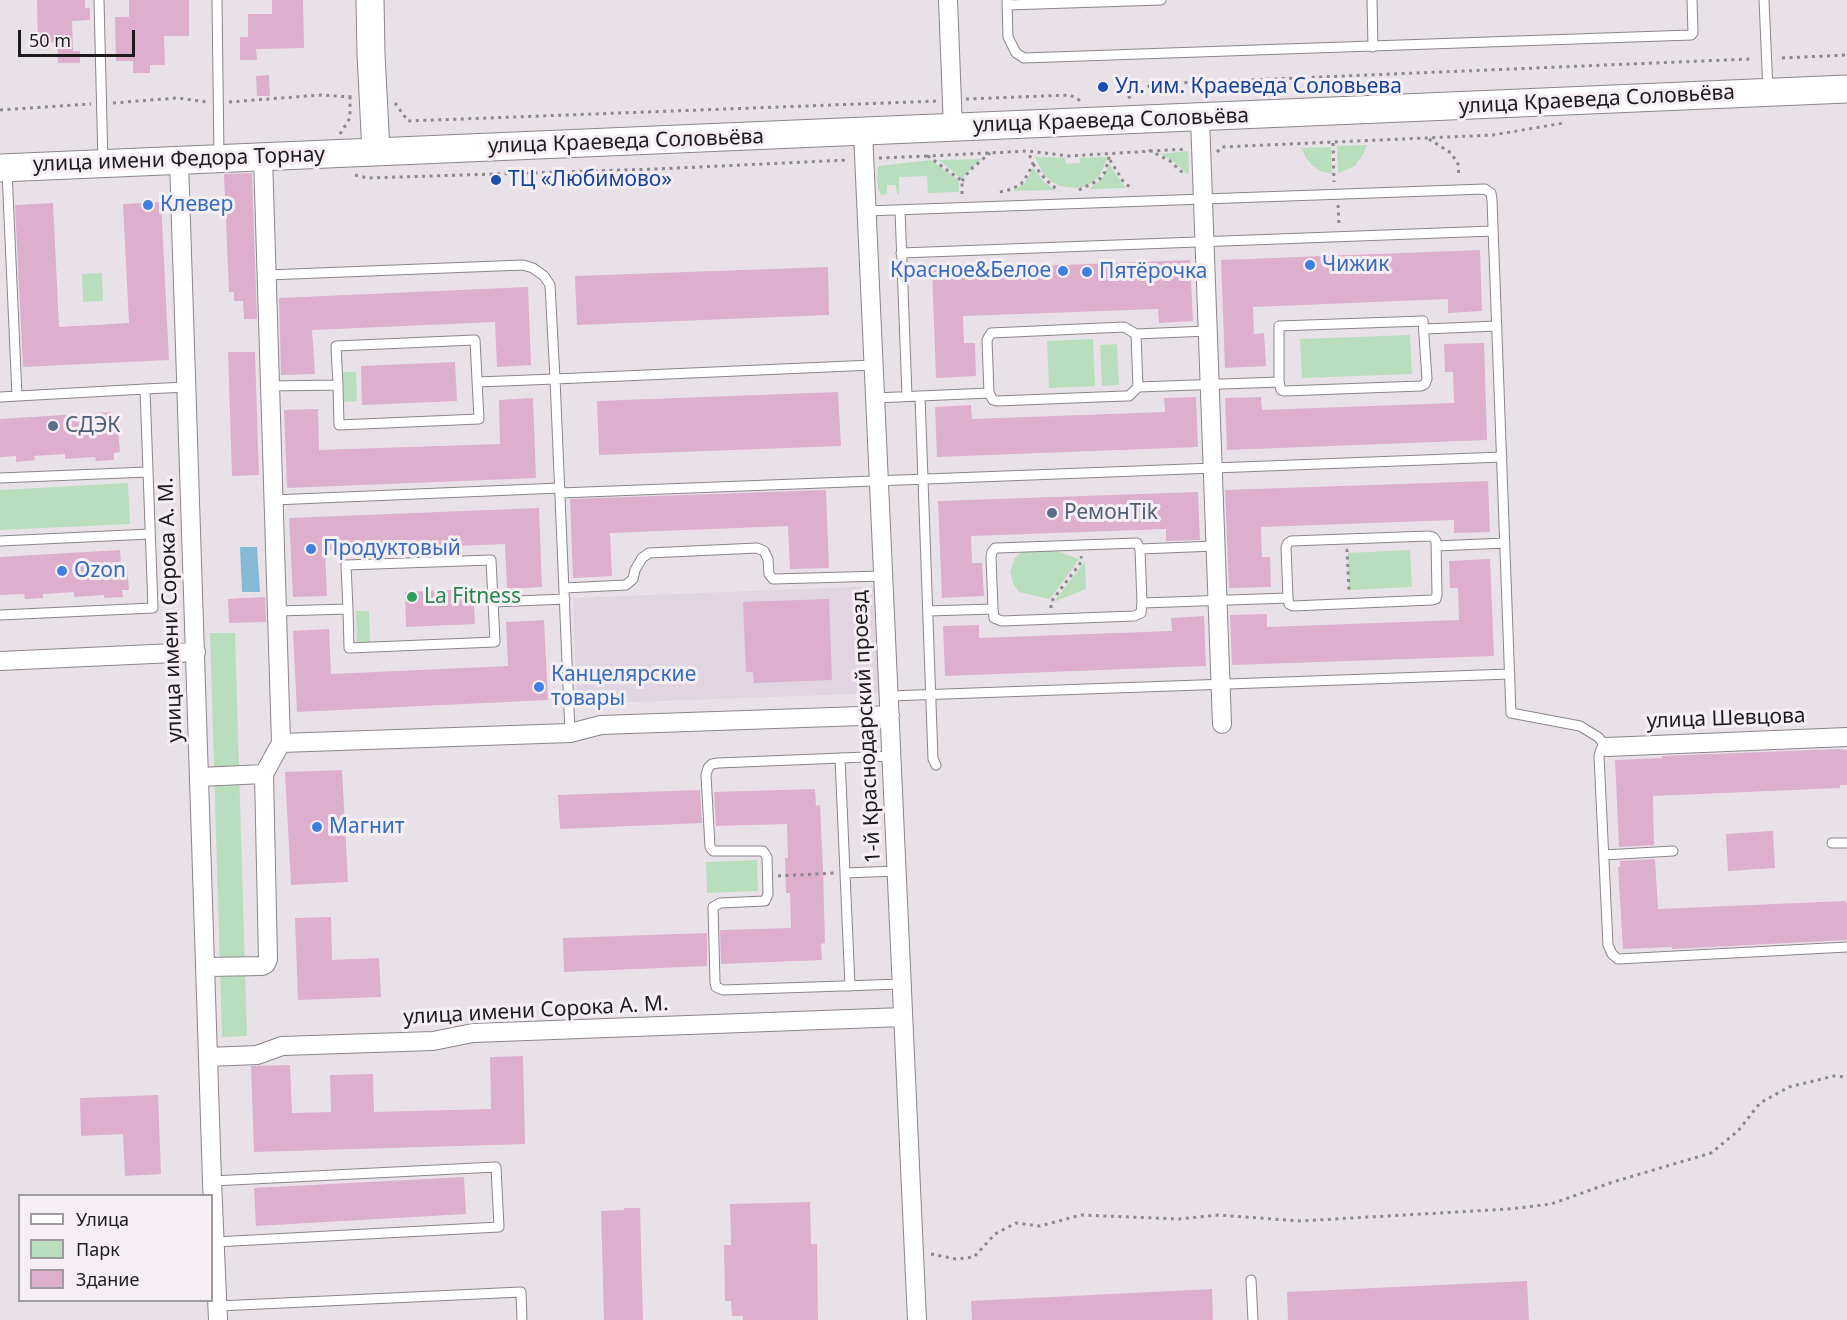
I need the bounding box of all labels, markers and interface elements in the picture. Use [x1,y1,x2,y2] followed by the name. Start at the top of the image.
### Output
[21,18,138,56] scale bar
[29,28,71,52] text: 50 m
[1115,74,1402,100] place label: Ул. им. Краеведа Соловьева
[1096,80,1110,94] marker: Ул. им. Краеведа Соловьева
[1458,80,1736,120] street label: улица Краеведа Соловьёва
[972,104,1250,138] street label: улица Краеведа Соловьёва
[487,125,765,159] street label: улица Краеведа Соловьёва
[33,142,325,178] street label: улица имени Федора Торнау
[508,167,672,193] place label: ТЦ «Любимово»
[489,173,503,187] marker: ТЦ «Любимово»
[160,192,233,218] place label: Клевер
[141,198,155,212] marker: Клевер
[1322,252,1389,278] place label: Чижик
[890,258,1051,284] place label: Красное&Белое
[1303,258,1317,272] marker: Чижик
[1099,259,1207,285] place label: Пятёрочка
[1056,264,1070,278] marker: Красное&Белое
[1080,265,1094,279] marker: Пятёрочка
[65,413,120,439] place label: СДЭК
[46,419,60,433] marker: СДЭК
[154,477,188,743] street label: улица имени Сорока А. М.
[1064,500,1158,526] place label: РемонTik
[1045,506,1059,520] marker: РемонTik
[323,536,461,562] place label: Продуктовый
[304,542,318,556] marker: Продуктовый
[74,558,126,584] place label: Ozon
[55,564,69,578] marker: Ozon
[424,584,521,610] place label: La Fitness
[405,590,419,604] marker: La Fitness
[847,590,887,864] street label: 1-й Краснодарский проезд
[551,662,696,712] place label: Канцелярские товары
[532,680,546,694] marker: Канцелярские товары
[1646,704,1806,734] street label: улица Шевцова
[329,814,405,840] place label: Магнит
[310,820,324,834] marker: Магнит
[403,991,669,1031] street label: улица имени Сорока А. М.
[18,1194,213,1302] legend
[76,1207,129,1231] text: Улица
[76,1237,120,1261] text: Парк
[76,1267,139,1291] text: Здание

